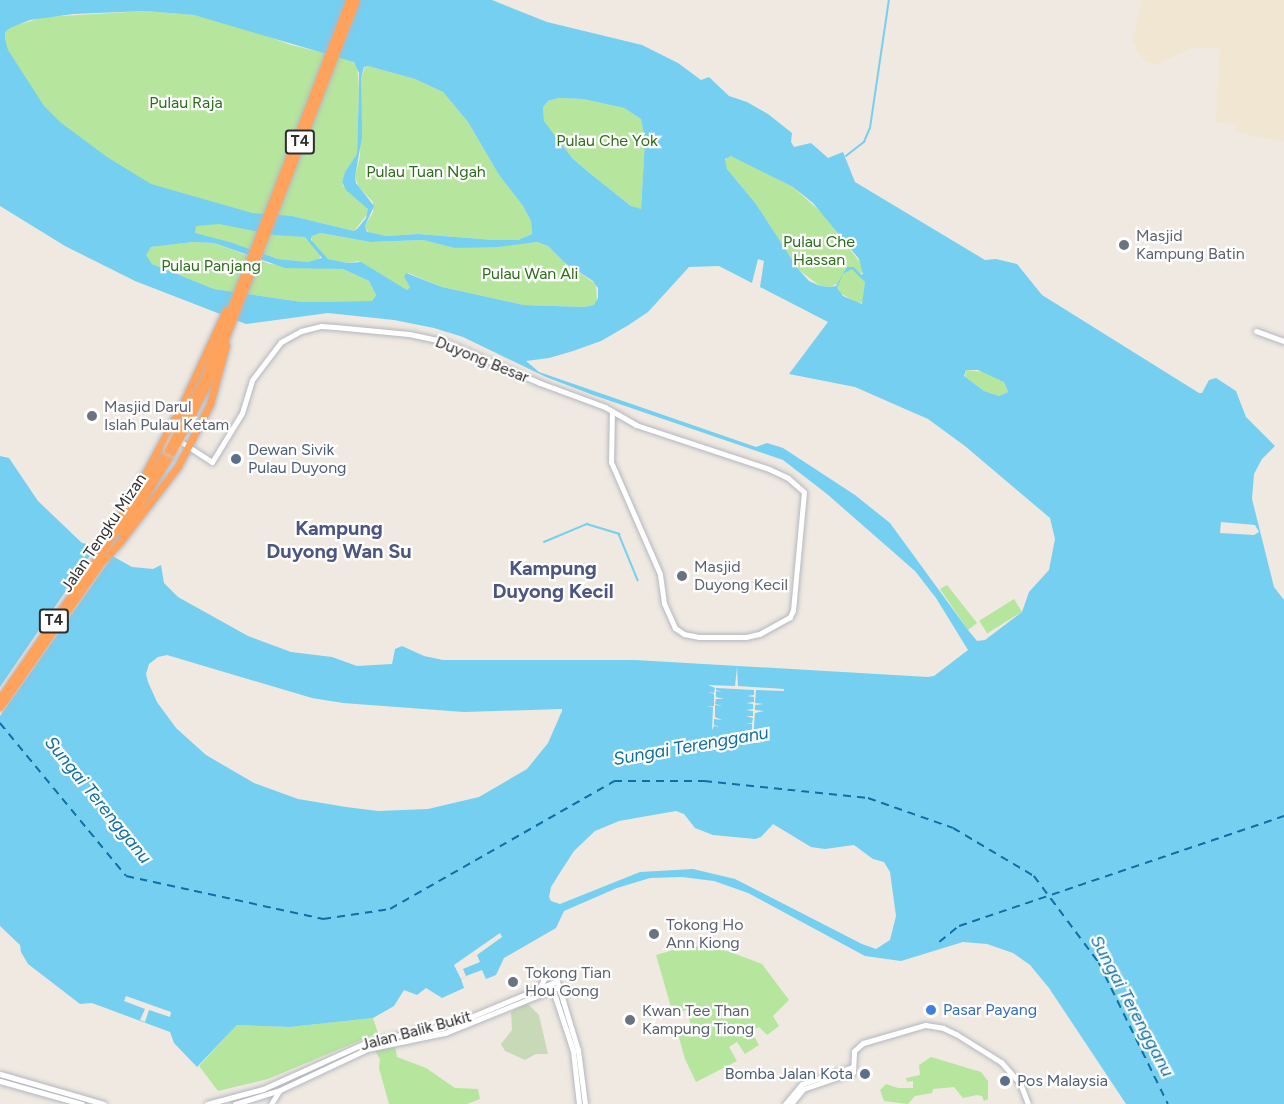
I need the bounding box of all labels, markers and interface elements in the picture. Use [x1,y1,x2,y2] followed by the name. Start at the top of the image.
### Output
[149,93,223,113] park label: Pulau Raja
[284,130,316,154] road number: T4
[556,131,658,151] park label: Pulau Che Yok
[366,162,486,182] park label: Pulau Tuan Ngah
[1136,226,1245,264] place label: Masjid Kampung Batin
[783,232,855,270] park label: Pulau Che Hassan
[1117,238,1131,252] marker: Masjid Kampung Batin
[161,256,261,276] park label: Pulau Panjang
[482,264,578,284] park label: Pulau Wan Ali
[432,333,532,387] street label: Duyong Besar
[104,397,229,435] place label: Masjid Darul Islah Pulau Ketam
[85,409,99,423] marker: Masjid Darul Islah Pulau Ketam
[248,440,346,478] place label: Dewan Sivik Pulau Duyong
[229,452,243,466] marker: Dewan Sivik Pulau Duyong
[57,470,151,596] street label: Jalan Tengku Mizan
[266,517,412,564] district label: Kampung Duyong Wan Su
[492,557,614,604] district label: Kampung Duyong Kecil
[694,557,788,595] place label: Masjid Duyong Kecil
[675,569,689,583] marker: Masjid Duyong Kecil
[38,609,70,633] road number: T4
[612,722,770,770] water label: Sungai Terengganu
[40,732,156,868] water label: Sungai Terengganu
[666,915,744,953] place label: Tokong Ho Ann Kiong
[647,927,661,941] marker: Tokong Ho Ann Kiong
[1086,931,1178,1081] water label: Sungai Terengganu
[525,963,611,1001] place label: Tokong Tian Hou Gong
[506,975,520,989] marker: Tokong Tian Hou Gong
[943,1000,1037,1020] place label: Pasar Payang
[642,1001,754,1039] place label: Kwan Tee Than Kampung Tiong
[924,1003,938,1017] marker: Pasar Payang
[358,1007,474,1055] street label: Jalan Balik Bukit
[623,1013,637,1027] marker: Kwan Tee Than Kampung Tiong
[725,1064,853,1084] place label: Bomba Jalan Kota
[858,1067,872,1081] marker: Bomba Jalan Kota
[1017,1071,1108,1091] place label: Pos Malaysia
[998,1074,1012,1088] marker: Pos Malaysia

